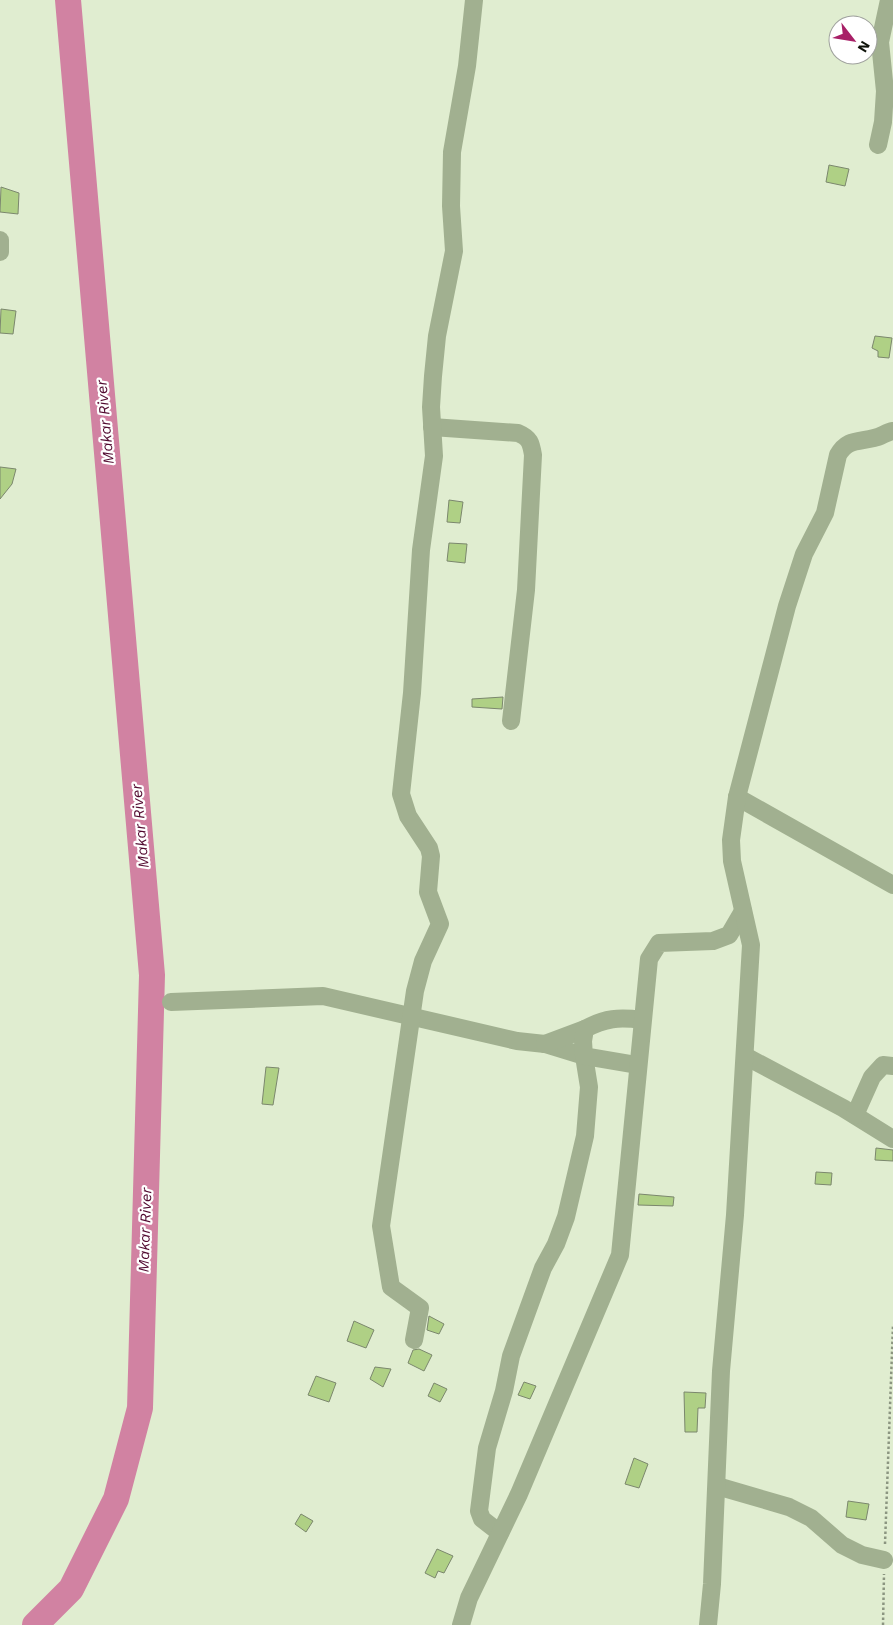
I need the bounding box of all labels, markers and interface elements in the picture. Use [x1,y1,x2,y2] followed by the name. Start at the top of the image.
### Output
[828,15,878,65] north arrow
[855,38,874,55] text: N
[92,378,118,465] water label: Makar River
[127,782,153,869] water label: Makar River
[135,1186,156,1273] water label: Makar River

